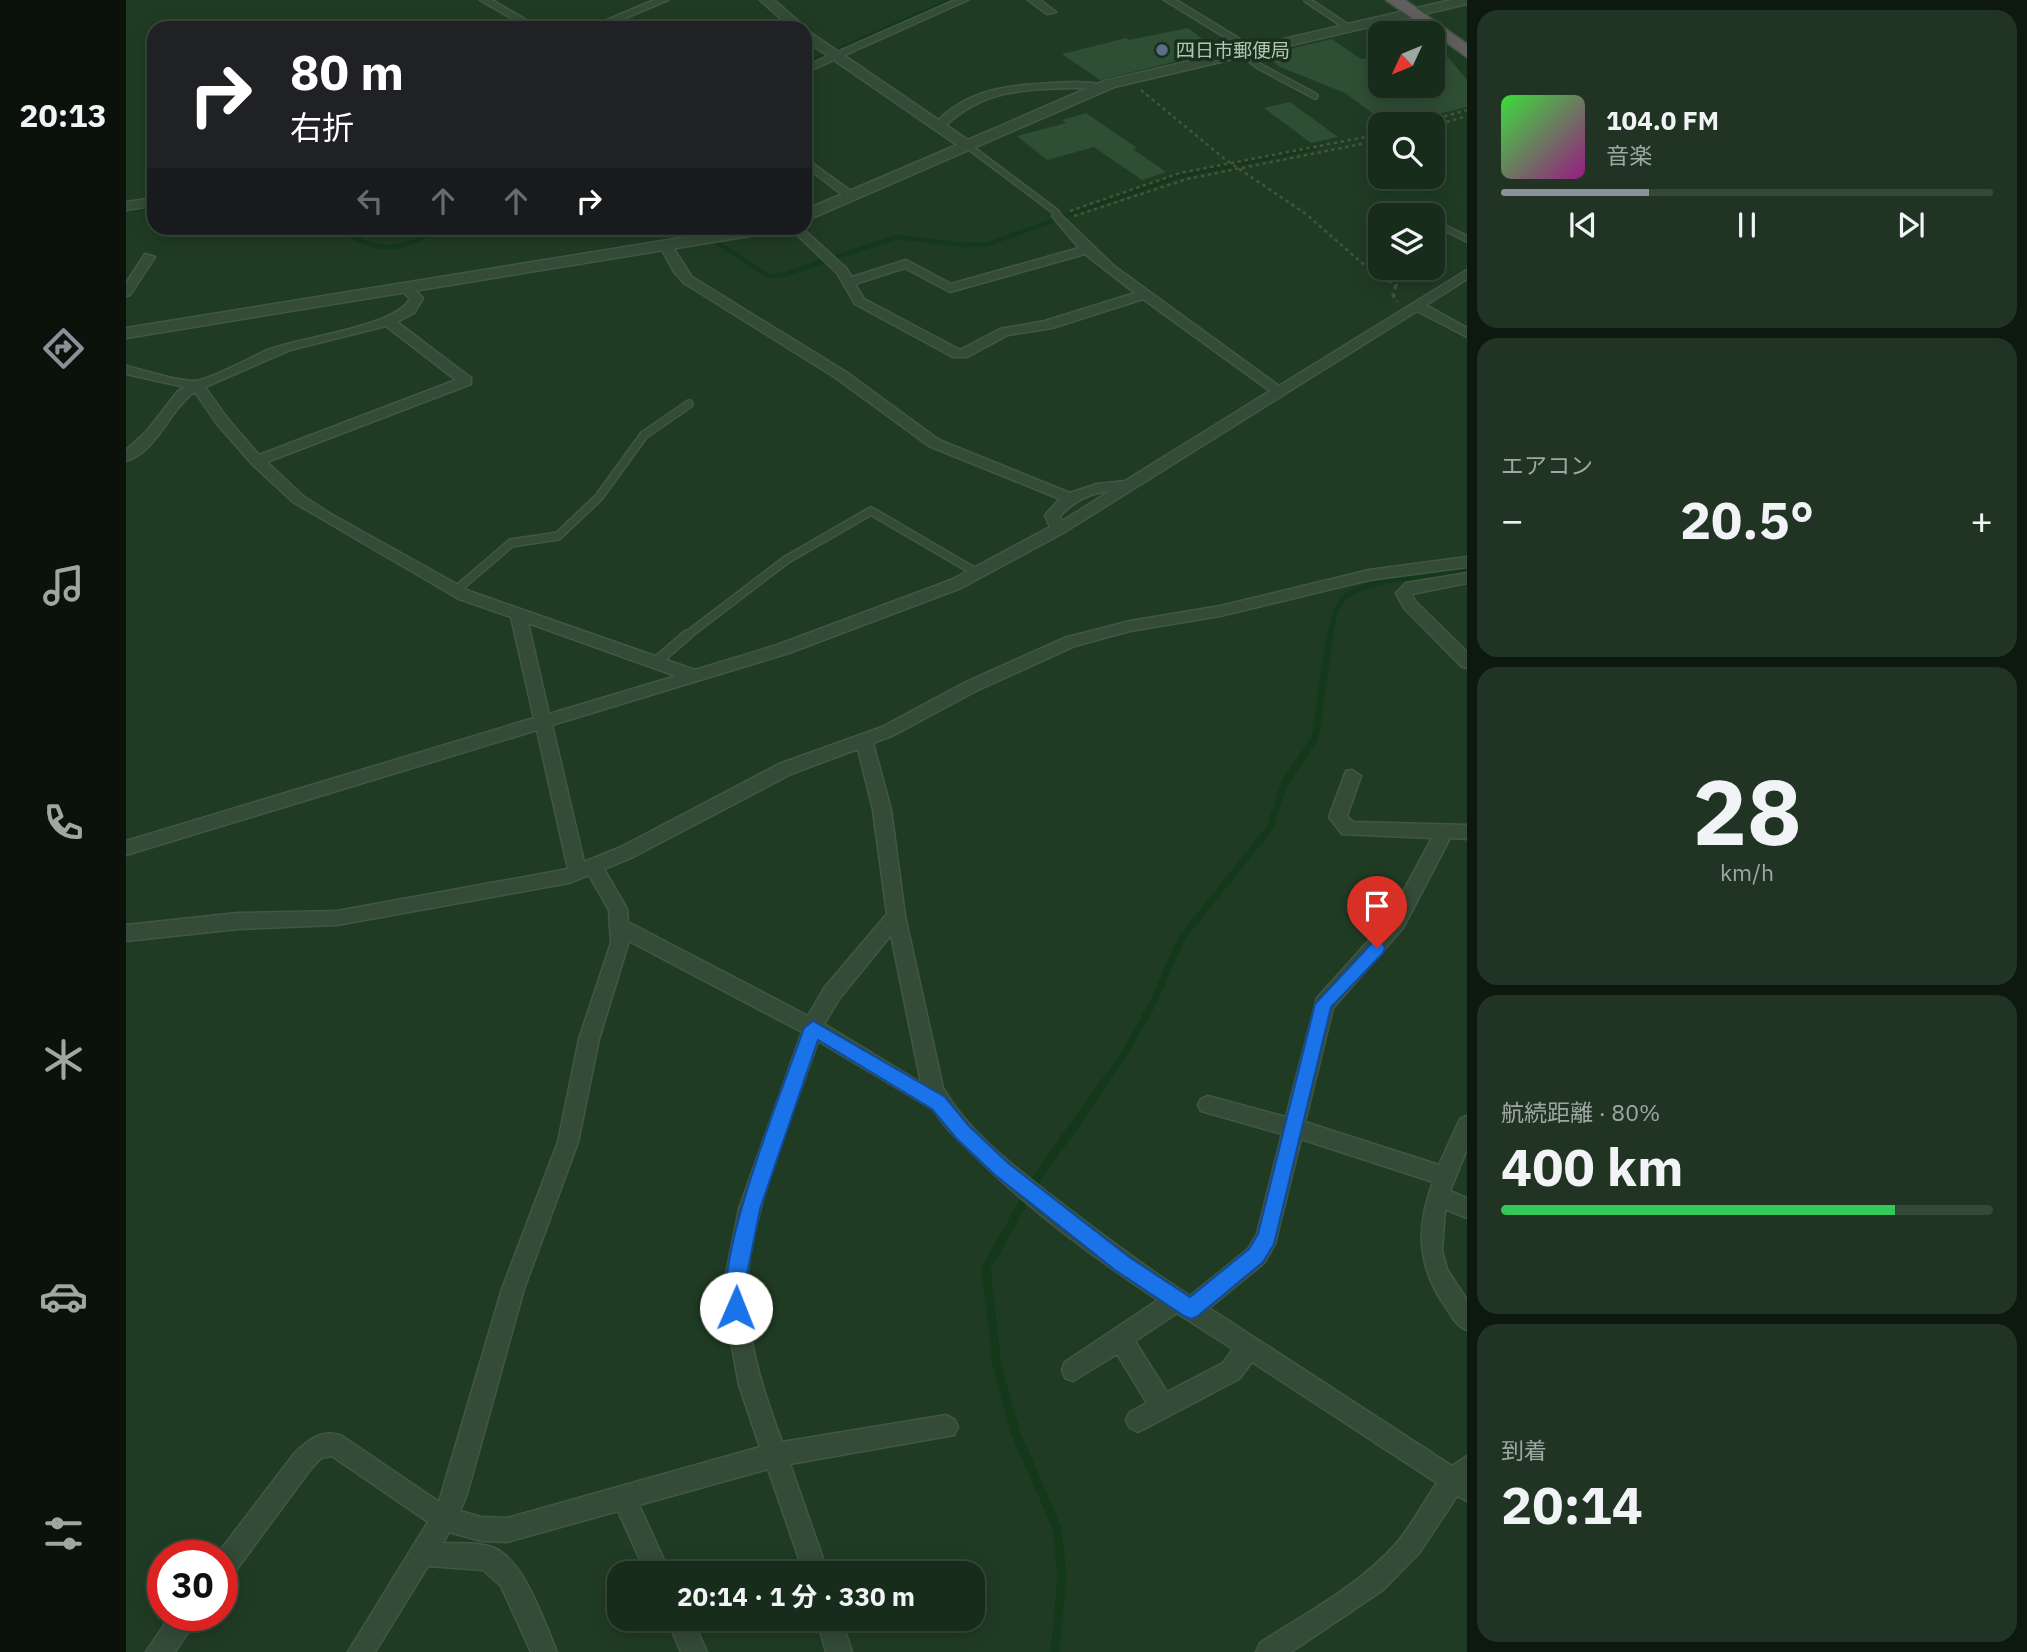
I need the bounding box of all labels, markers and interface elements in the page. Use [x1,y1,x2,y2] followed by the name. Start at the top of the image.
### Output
[1368,21,1446,98] north arrow
[1368,21,1445,280] map controls
[1176,38,1290,62] place label: 四日市郵便局
[290,40,404,103] text: 80 m
[1154,42,1170,58] marker: 四日市郵便局
[175,49,266,140] icon: right
[19,94,107,136] text: 20:13
[1606,103,1719,137] text: 104.0 FM
[290,106,354,148] text: 右折
[1368,112,1445,189] button: search
[1606,140,1652,170] text: 音楽
[351,182,389,220] icon: left
[424,182,462,220] icon: ahead
[497,182,535,220] icon: ahead
[570,182,608,220] icon: right
[1368,203,1445,280] button: layers
[1564,206,1602,244] icon: previous
[1728,206,1766,244] icon: pause
[1892,206,1930,244] icon: next
[39,324,88,373] icon: directions
[1501,450,1593,480] text: エアコン
[1680,486,1814,553] text: 20.5°
[1501,495,1524,544] text: −
[1970,495,1993,544] text: +
[39,561,88,610] icon: music
[1692,752,1802,870] text: 28
[39,798,88,847] icon: phone
[1720,857,1774,887] text: km/h
[1347,876,1407,948] pin
[1358,887,1396,925] icon: arrive
[39,1035,88,1084] icon: climate
[1501,1097,1660,1127] text: 航続距離 · 80%
[1501,1133,1683,1200] text: 400 km
[699,1271,773,1345] position arrow
[39,1272,88,1321] icon: car
[1501,1435,1547,1465] text: 到着
[1501,1471,1643,1538] text: 20:14
[39,1509,88,1558] icon: filters
[147,1540,238,1631] speed limit sign: 30
[677,1579,915,1613] text: 20:14 · 1 分 · 330 m

